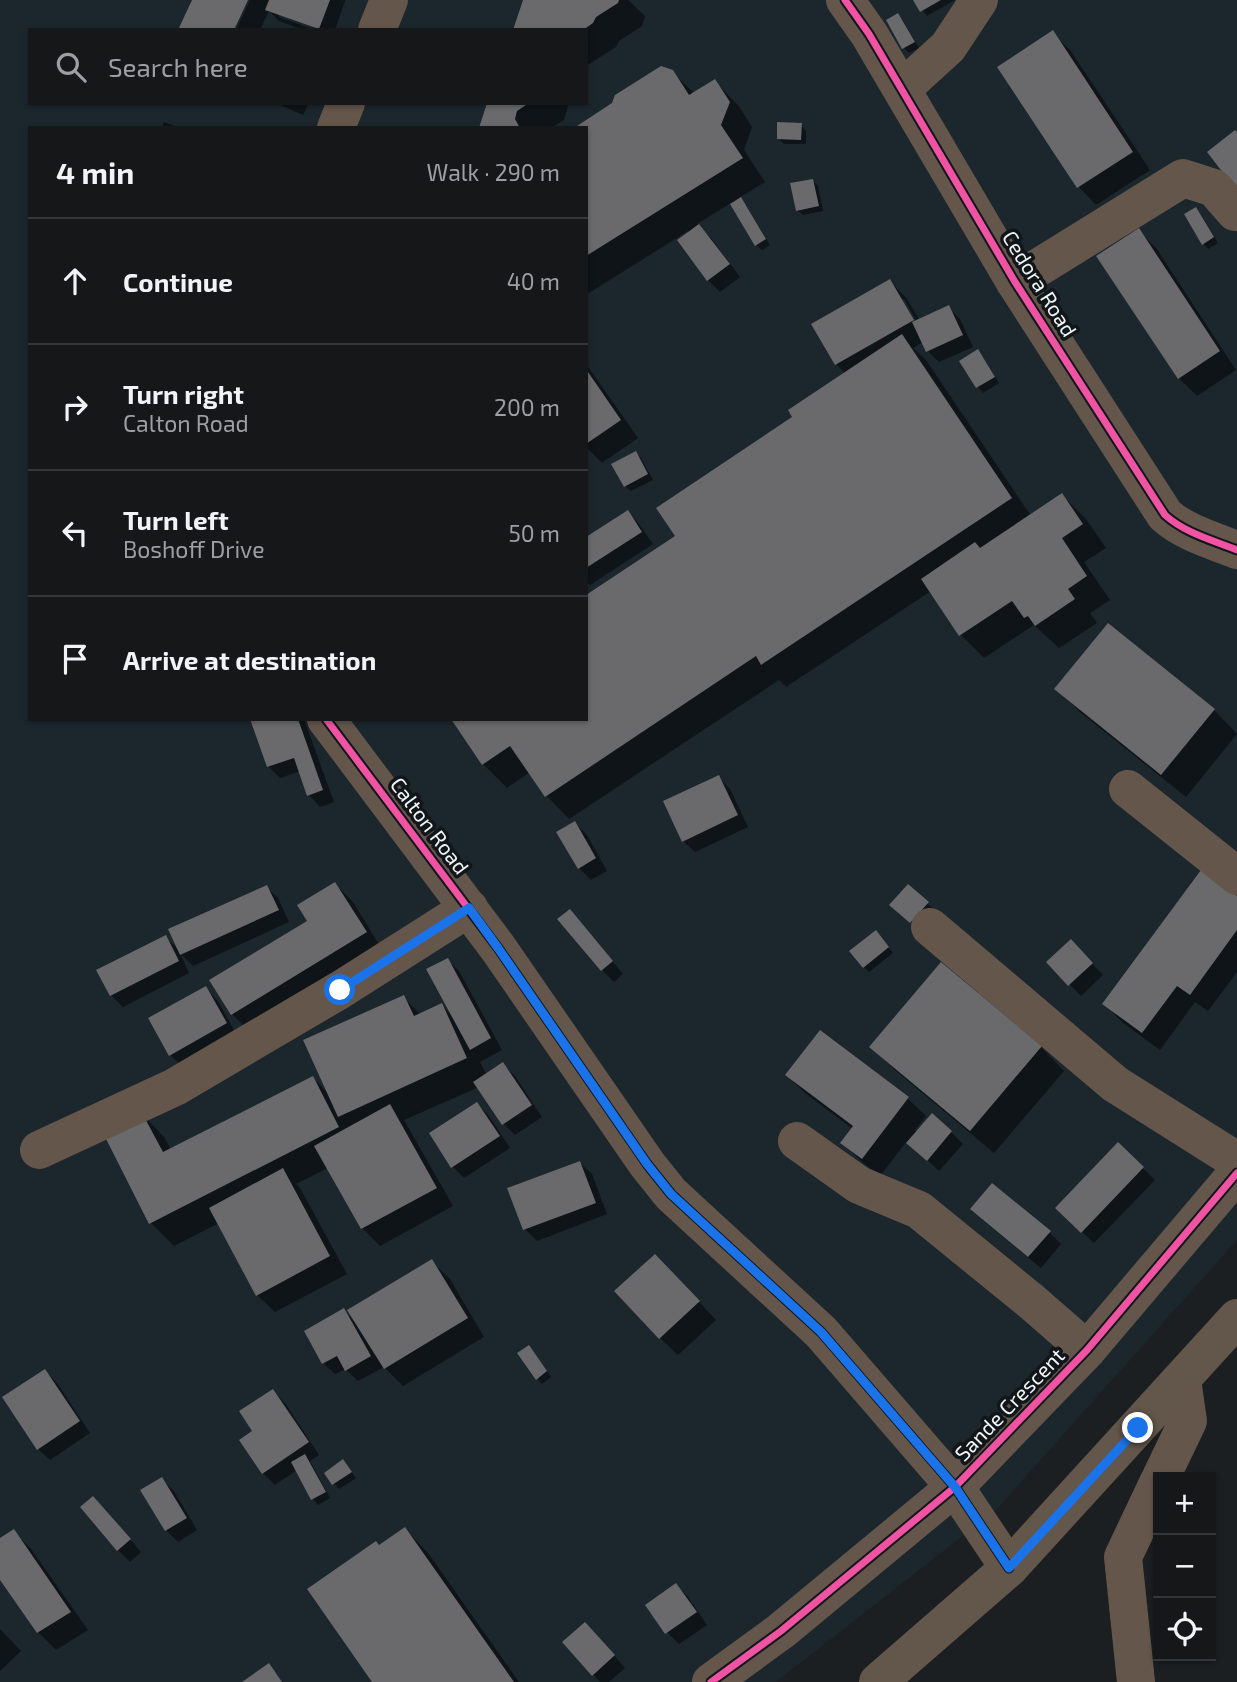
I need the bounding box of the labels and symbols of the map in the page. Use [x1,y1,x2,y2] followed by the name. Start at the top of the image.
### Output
[998,226,1083,341] street label: Cedora Road
[386,772,475,878] street label: Calton Road
[324,974,355,1005] route start
[949,1342,1069,1466] street label: Sande Crescent
[1122,1412,1153,1443] route end

